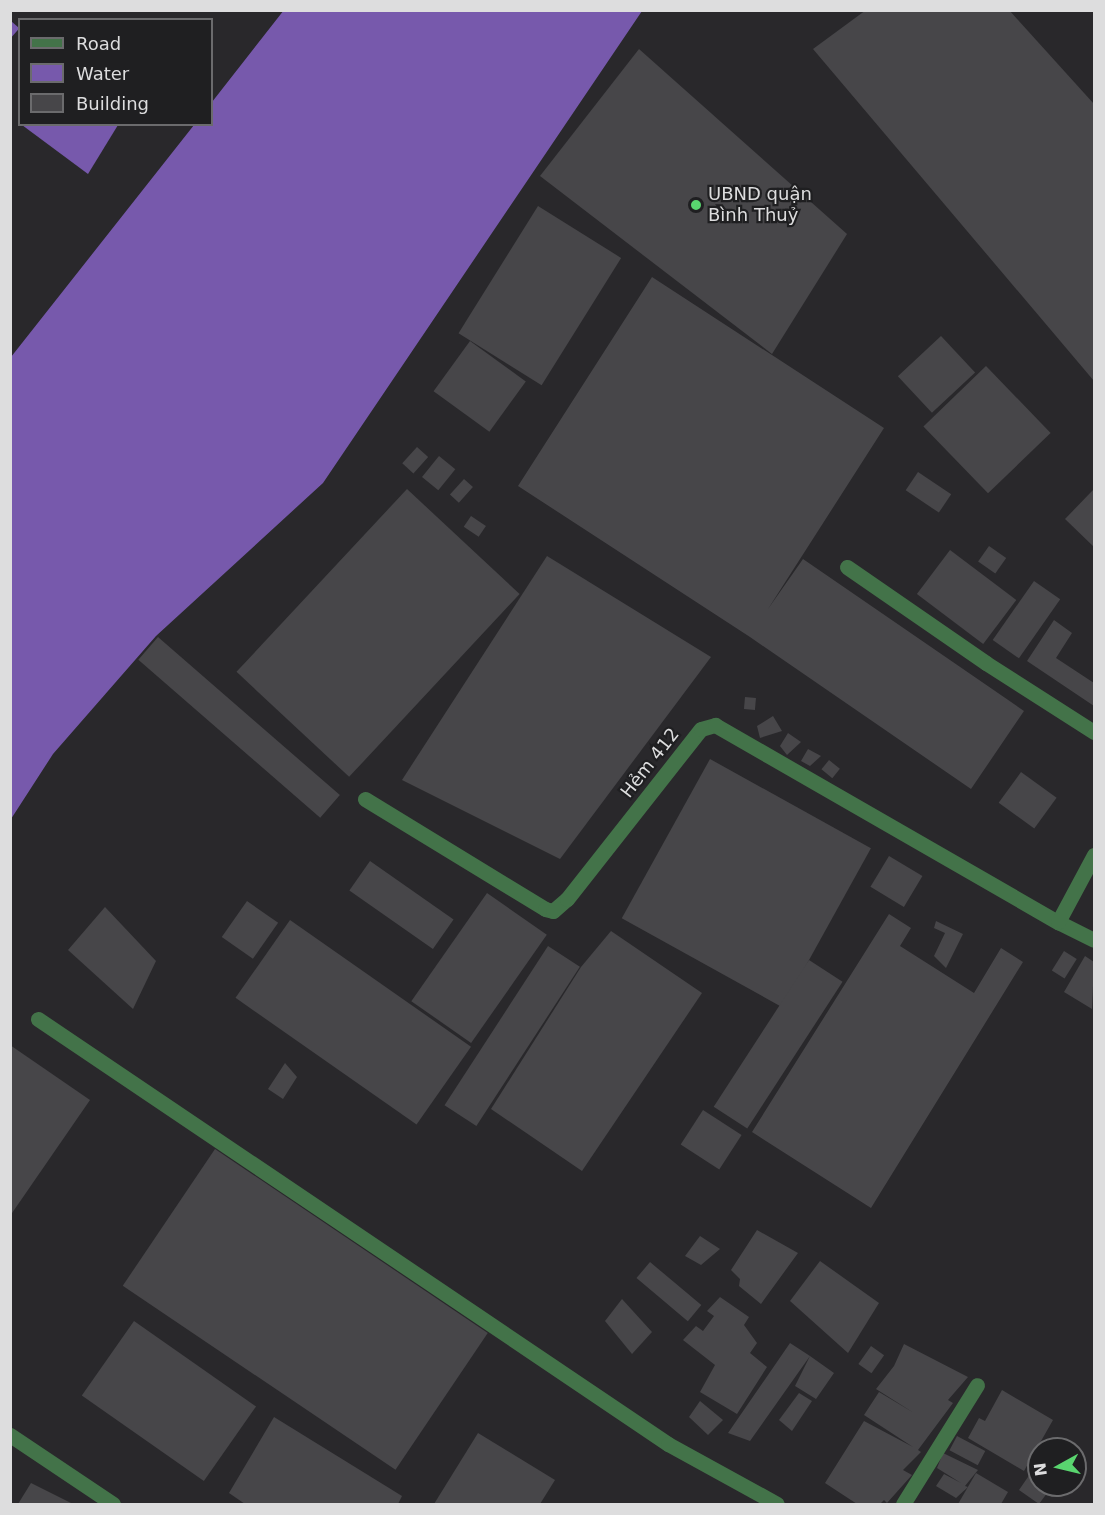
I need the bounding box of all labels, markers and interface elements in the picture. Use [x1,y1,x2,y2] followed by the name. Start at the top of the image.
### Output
[18,18,213,126] legend
[76,33,121,54] text: Road
[76,63,129,84] text: Water
[76,93,149,114] text: Building
[708,184,812,226] place label: UBND quận Bình Thuỷ
[689,198,703,212] marker: UBND quận Bình Thuỷ
[616,724,684,802] street label: Hẻm 412
[1027,1437,1087,1497] north arrow
[1030,1461,1051,1477] text: N

